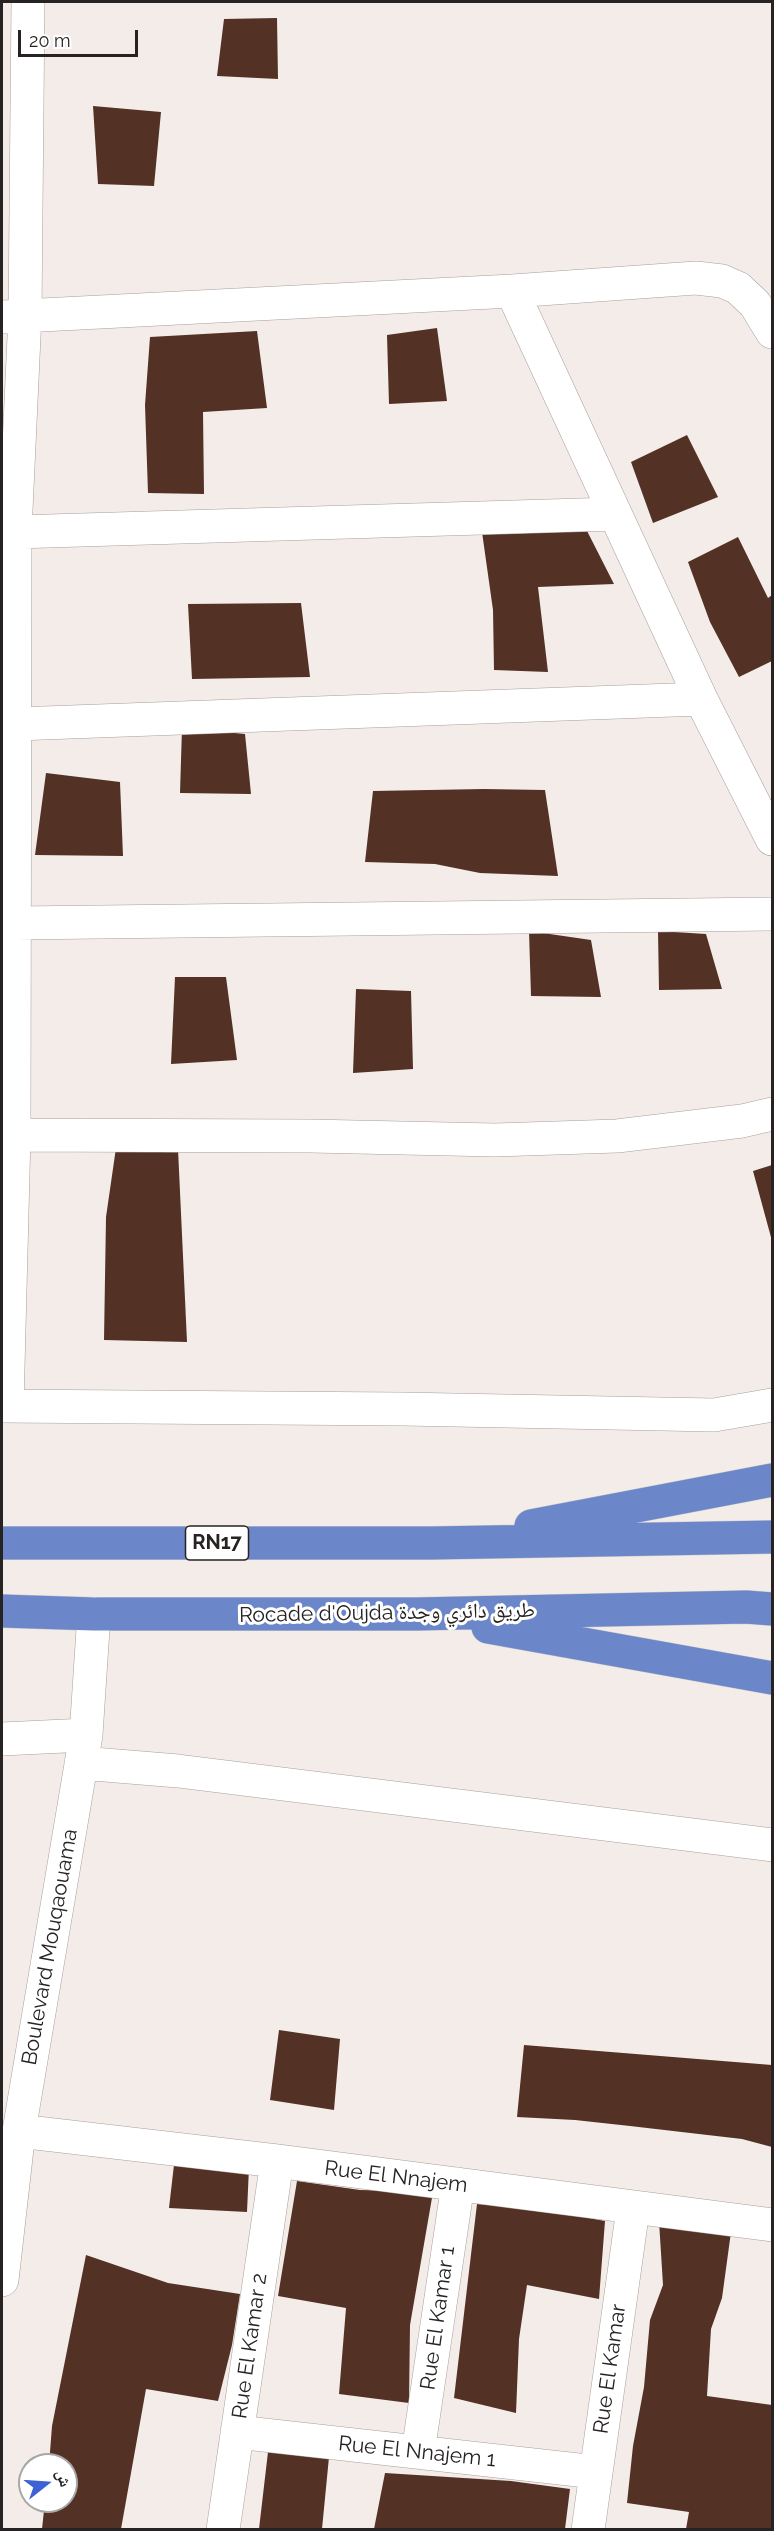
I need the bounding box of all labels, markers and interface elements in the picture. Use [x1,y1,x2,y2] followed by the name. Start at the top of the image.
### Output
[21,18,141,56] scale bar
[29,30,71,51] text: 20 m
[186,1526,248,1560] road number: RN17
[239,1598,535,1628] street label: Rocade d'Oujda طريق دائري وجدة
[17,1827,83,2067] street label: Boulevard Mouqaouama
[323,2156,469,2198] street label: Rue El Nnajem
[415,2244,461,2392] street label: Rue El Kamar 1
[227,2272,273,2420] street label: Rue El Kamar 2
[588,2303,632,2435] street label: Rue El Kamar
[337,2431,497,2473] street label: Rue El Nnajem 1
[18,2453,78,2513] north arrow
[52,2467,75,2489] text: ش

